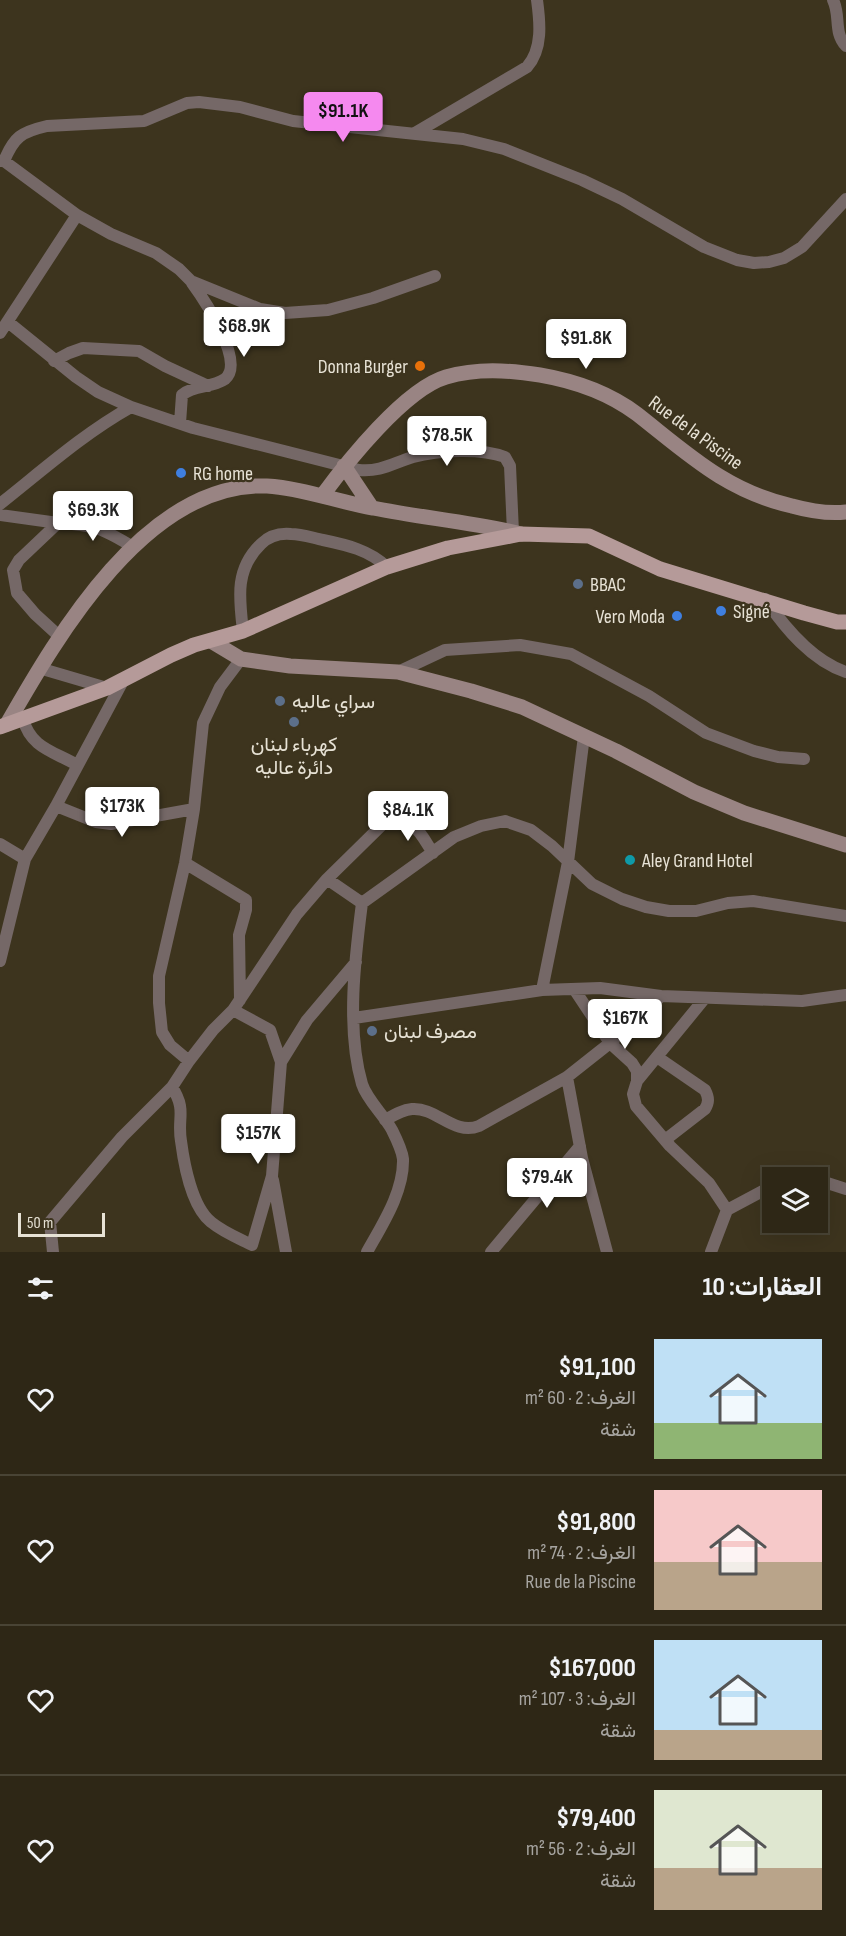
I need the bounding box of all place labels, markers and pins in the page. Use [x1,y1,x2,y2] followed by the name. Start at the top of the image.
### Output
[294,92,392,143] pin: $91.1K
[195,307,293,358] pin: $68.9K
[537,319,635,370] pin: $91.8K
[318,355,408,379] place label: Donna Burger
[413,359,427,373] marker: Donna Burger
[398,416,496,467] pin: $78.5K
[193,462,253,486] place label: RG home
[174,466,188,480] marker: RG home
[44,491,142,542] pin: $69.3K
[590,573,626,597] place label: BBAC
[571,577,585,591] marker: BBAC
[733,600,770,624] place label: Signé
[714,604,728,618] marker: Signé
[595,605,665,629] place label: Vero Moda
[670,609,684,623] marker: Vero Moda
[292,690,375,718] place label: سراي عاليه
[273,694,287,708] marker: سراي عاليه
[287,715,301,729] marker: كهرباء لبنان دائرة عاليه
[251,733,337,780] place label: كهرباء لبنان دائرة عاليه
[80,787,164,838] pin: $173K
[359,791,457,842] pin: $84.1K
[641,849,753,873] place label: Aley Grand Hotel
[623,853,637,867] marker: Aley Grand Hotel
[583,999,667,1050] pin: $167K
[384,1020,477,1044] place label: مصرف لبنان
[365,1024,379,1038] marker: مصرف لبنان
[216,1114,300,1165] pin: $157K
[498,1158,596,1209] pin: $79.4K

